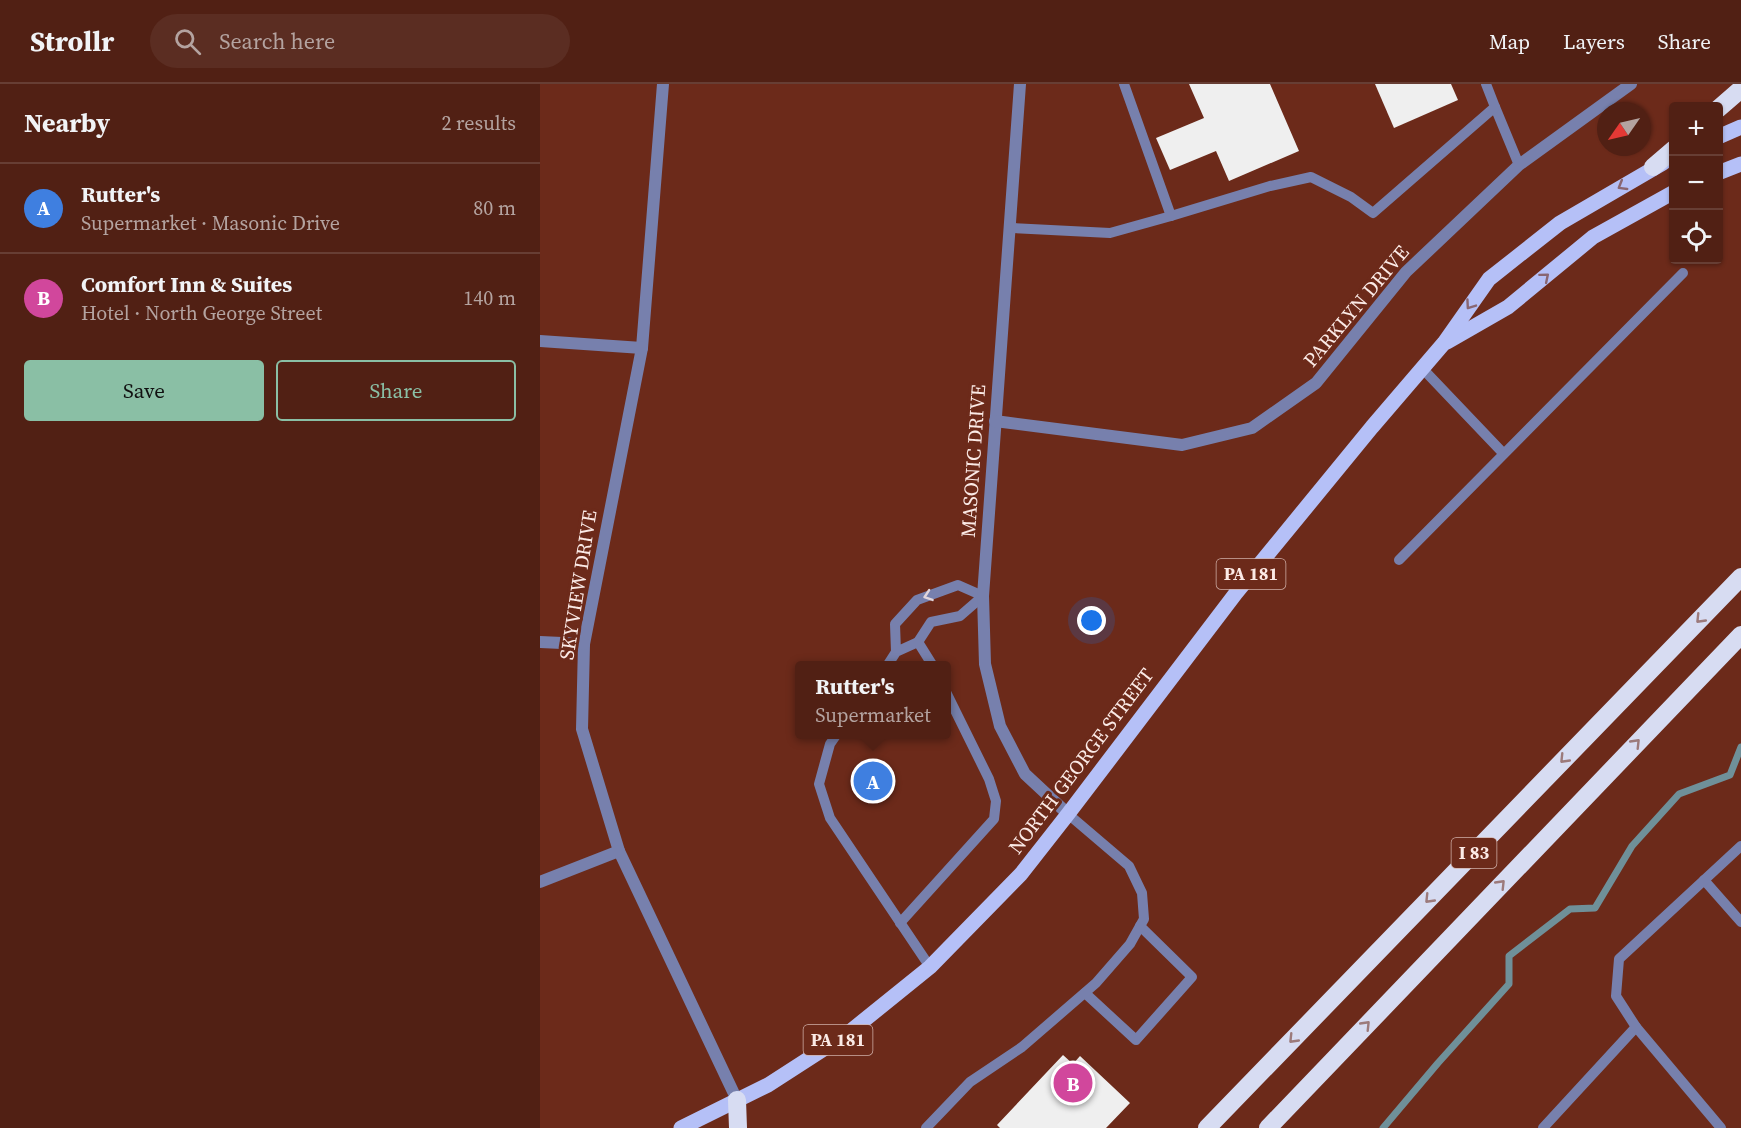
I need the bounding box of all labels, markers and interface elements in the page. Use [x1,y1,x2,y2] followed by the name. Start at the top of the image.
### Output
[150,14,570,68] search box
[30,22,114,60] text: Strollr
[171,25,204,58] icon: search
[219,26,335,56] text: Search here
[1489,27,1530,56] text: Map
[1563,27,1625,56] text: Layers
[1658,27,1711,56] text: Share
[1597,102,1651,156] north arrow
[1669,102,1723,264] map controls
[1669,102,1723,156] button: +
[24,105,110,141] text: Nearby
[441,109,516,137] text: 2 results
[1669,156,1723,210] button: −
[1618,178,1628,190] one-way arrow
[81,179,160,209] text: Rutter's
[37,194,50,222] text: A
[473,194,516,222] text: 80 m
[81,209,340,237] text: Supermarket · Masonic Drive
[1669,210,1723,264] button: locate
[1297,239,1415,373] street label: PARKLYN DRIVE
[81,269,292,299] text: Comfort Inn & Suites
[1538,273,1549,284] one-way arrow
[37,284,50,312] text: B
[463,284,516,312] text: 140 m
[81,299,322,327] text: Hotel · North George Street
[1466,299,1478,309] one-way arrow
[24,360,264,421] button: Save
[276,360,516,421] button: Share
[954,383,992,539] street label: MASONIC DRIVE
[552,508,604,662] street label: SKYVIEW DRIVE
[1216,559,1286,589] road number: PA 181
[923,588,934,601] one-way arrow
[1077,606,1106,635] your location
[1697,612,1708,623] one-way arrow
[795,661,951,739] popup
[1002,662,1160,860] street label: NORTH GEORGE STREET
[815,671,895,701] text: Rutter's
[815,701,931,729] text: Supermarket
[1629,740,1640,750] one-way arrow
[1561,752,1572,763] one-way arrow
[854,758,892,804] pin: A
[1452,838,1496,868] road number: I 83
[1494,881,1505,891] one-way arrow
[1425,892,1436,903] one-way arrow
[1359,1021,1370,1032] one-way arrow
[804,1025,872,1055] road number: PA 181
[1289,1032,1300,1043] one-way arrow
[1054,1060,1092,1106] pin: B

